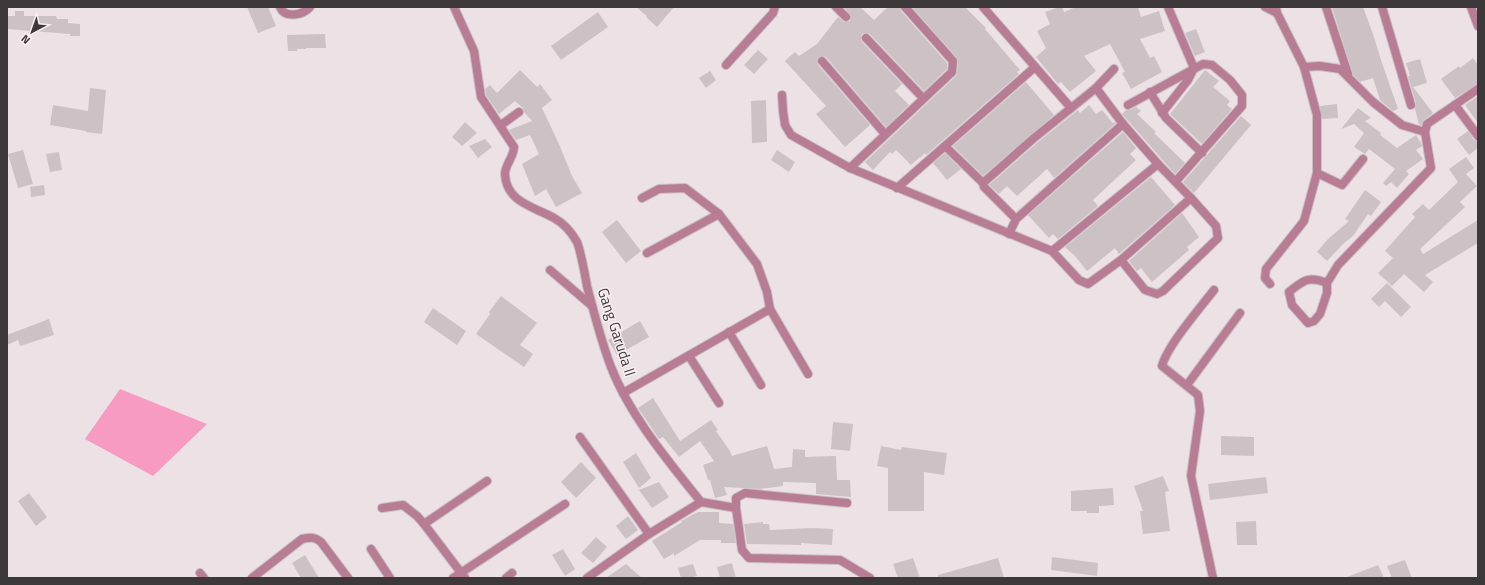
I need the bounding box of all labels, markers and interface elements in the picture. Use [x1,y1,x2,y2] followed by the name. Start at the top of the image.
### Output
[12,12,52,52] north arrow
[17,31,34,48] text: N
[592,285,642,379] street label: Gang Garuda II

